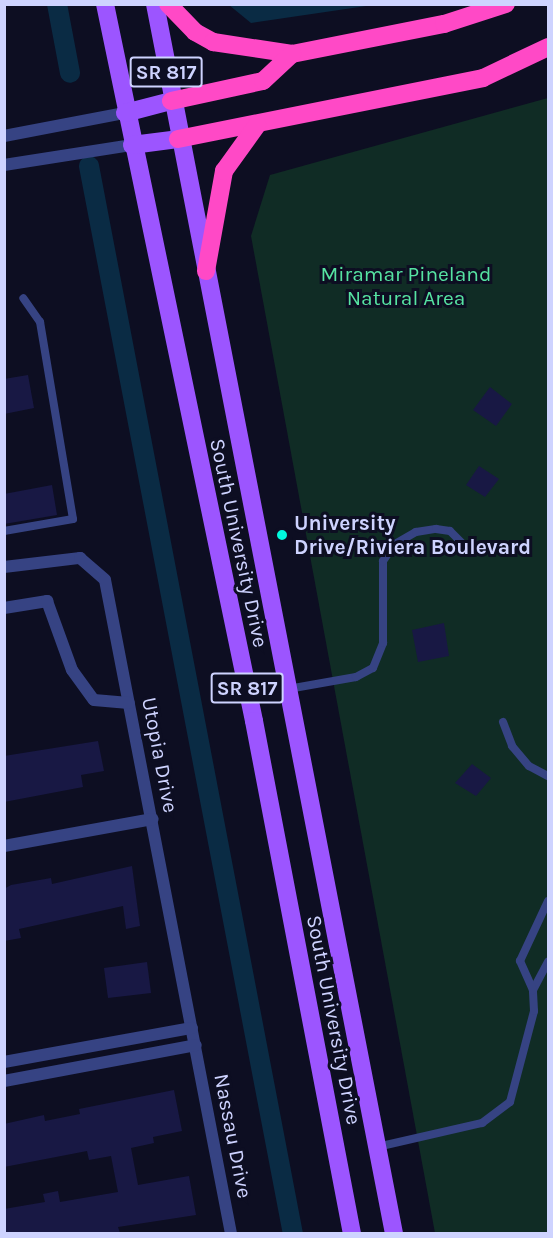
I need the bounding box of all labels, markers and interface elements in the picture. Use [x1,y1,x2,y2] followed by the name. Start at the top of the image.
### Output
[128,55,204,89] road number: SR 817
[321,261,491,311] park label: Miramar Pineland Natural Area
[205,436,273,650] street label: South University Drive
[294,510,531,560] place label: University Drive/Riviera Boulevard
[275,528,289,542] marker: University Drive/Riviera Boulevard
[210,671,284,705] road number: SR 817
[136,695,184,815] street label: Utopia Drive
[301,913,367,1127] street label: South University Drive
[209,1072,257,1200] street label: Nassau Drive

